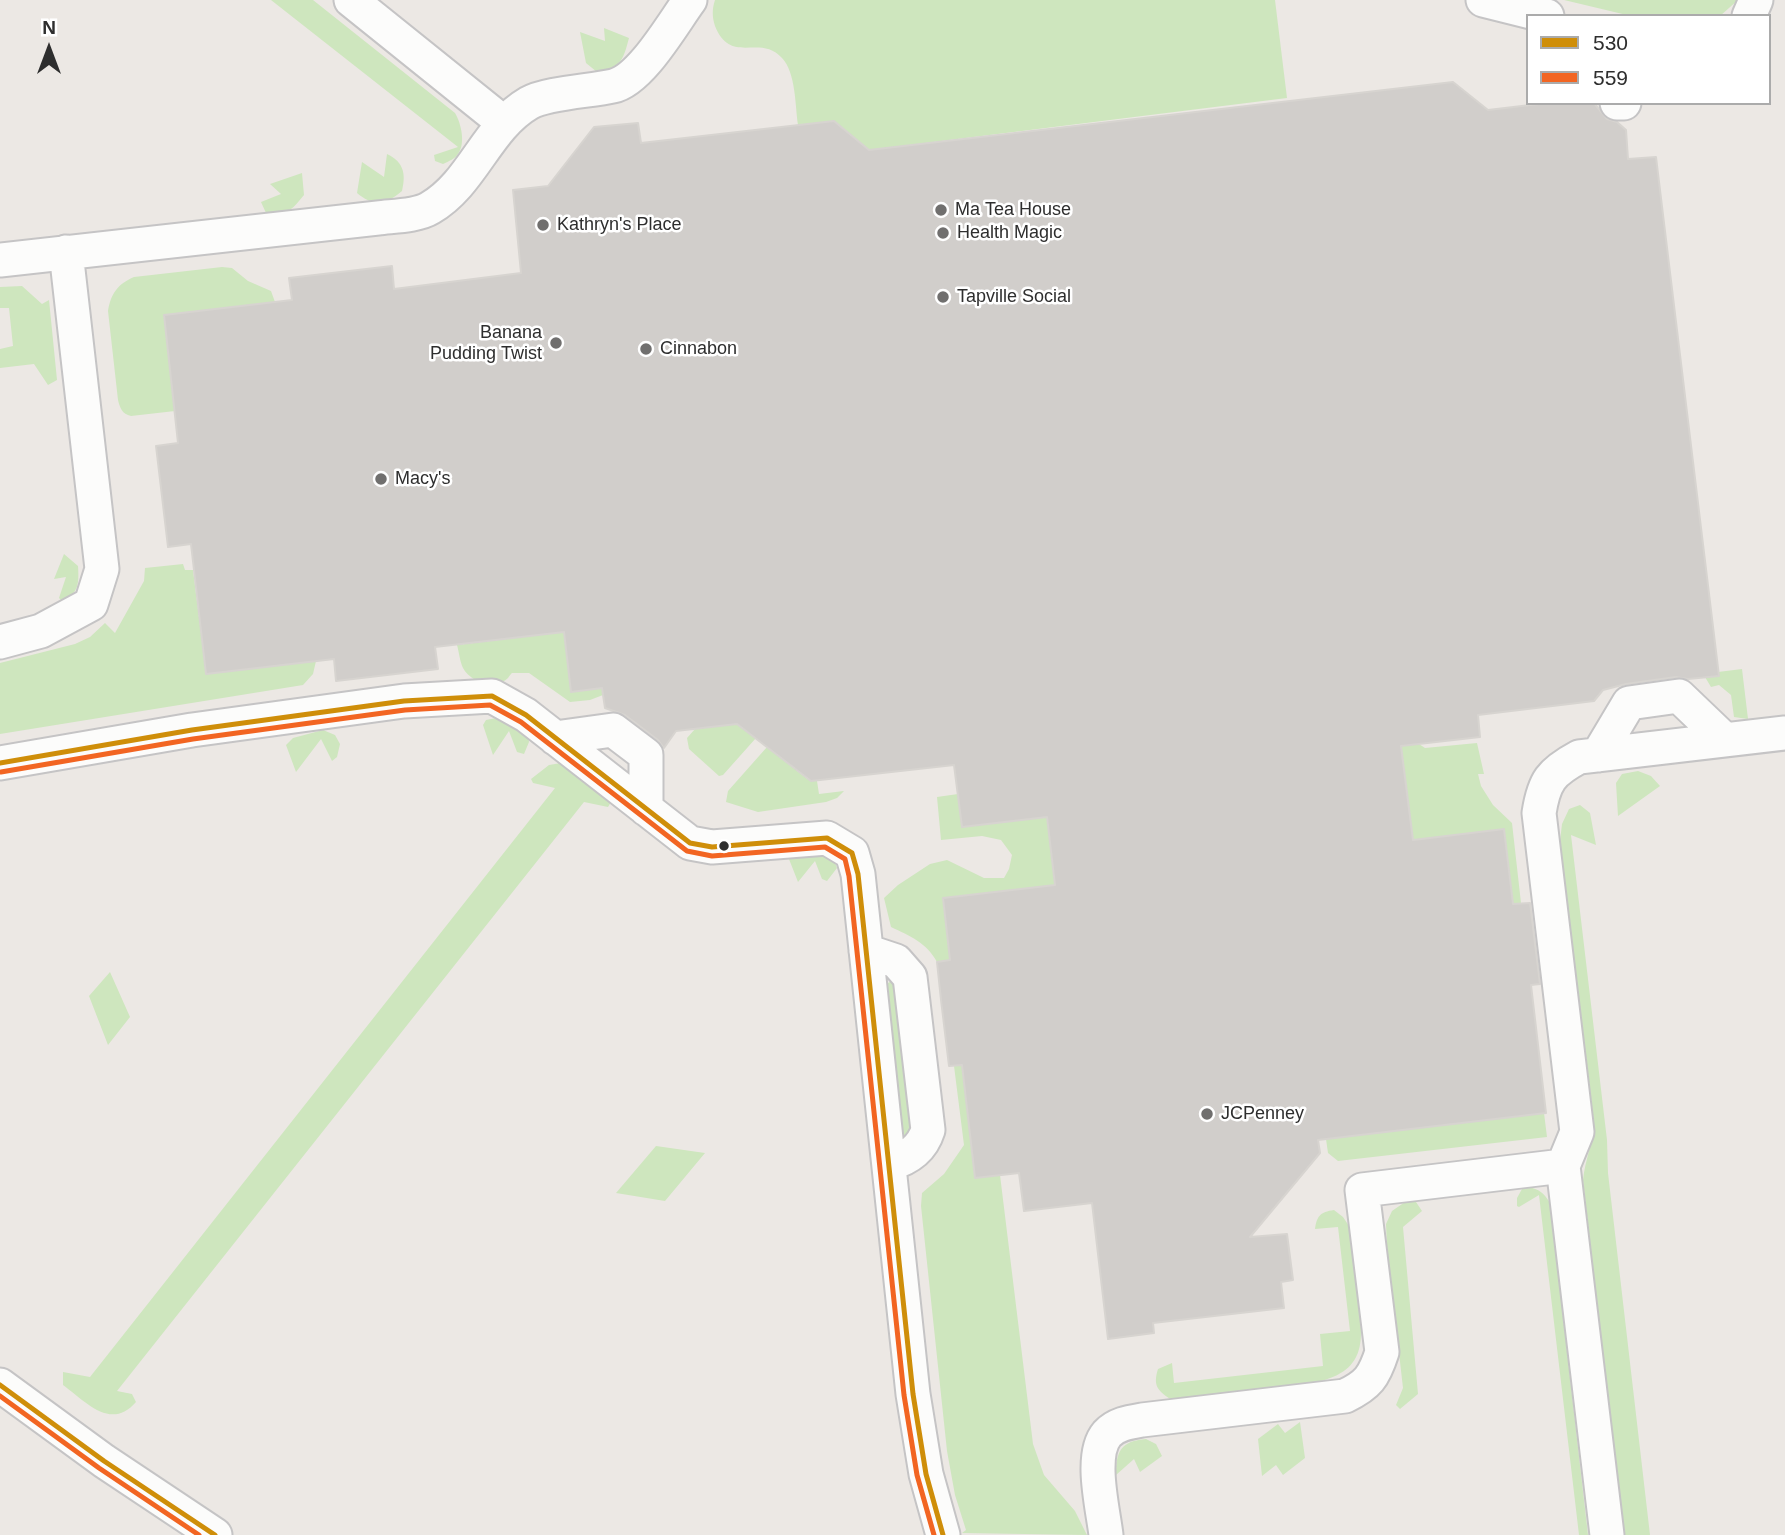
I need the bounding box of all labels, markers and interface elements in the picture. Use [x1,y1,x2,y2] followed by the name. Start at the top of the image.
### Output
[14,14,84,84] north arrow
[1526,14,1771,105] legend
[42,17,56,38] text: N
[1593,31,1628,54] text: 530
[1593,66,1628,89] text: 559
[955,199,1071,221] place label: Ma Tea House
[933,202,949,218] marker: Ma Tea House
[557,214,681,236] place label: Kathryn's Place
[535,217,551,233] marker: Kathryn's Place
[957,222,1062,244] place label: Health Magic
[935,225,951,241] marker: Health Magic
[957,286,1071,308] place label: Tapville Social
[935,289,951,305] marker: Tapville Social
[430,322,542,364] place label: Banana Pudding Twist
[548,335,564,351] marker: Banana Pudding Twist
[660,338,737,360] place label: Cinnabon
[638,341,654,357] marker: Cinnabon
[395,468,450,490] place label: Macy's
[373,471,389,487] marker: Macy's
[717,839,731,853] unlabelled marker
[1221,1103,1304,1125] place label: JCPenney
[1199,1106,1215,1122] marker: JCPenney

